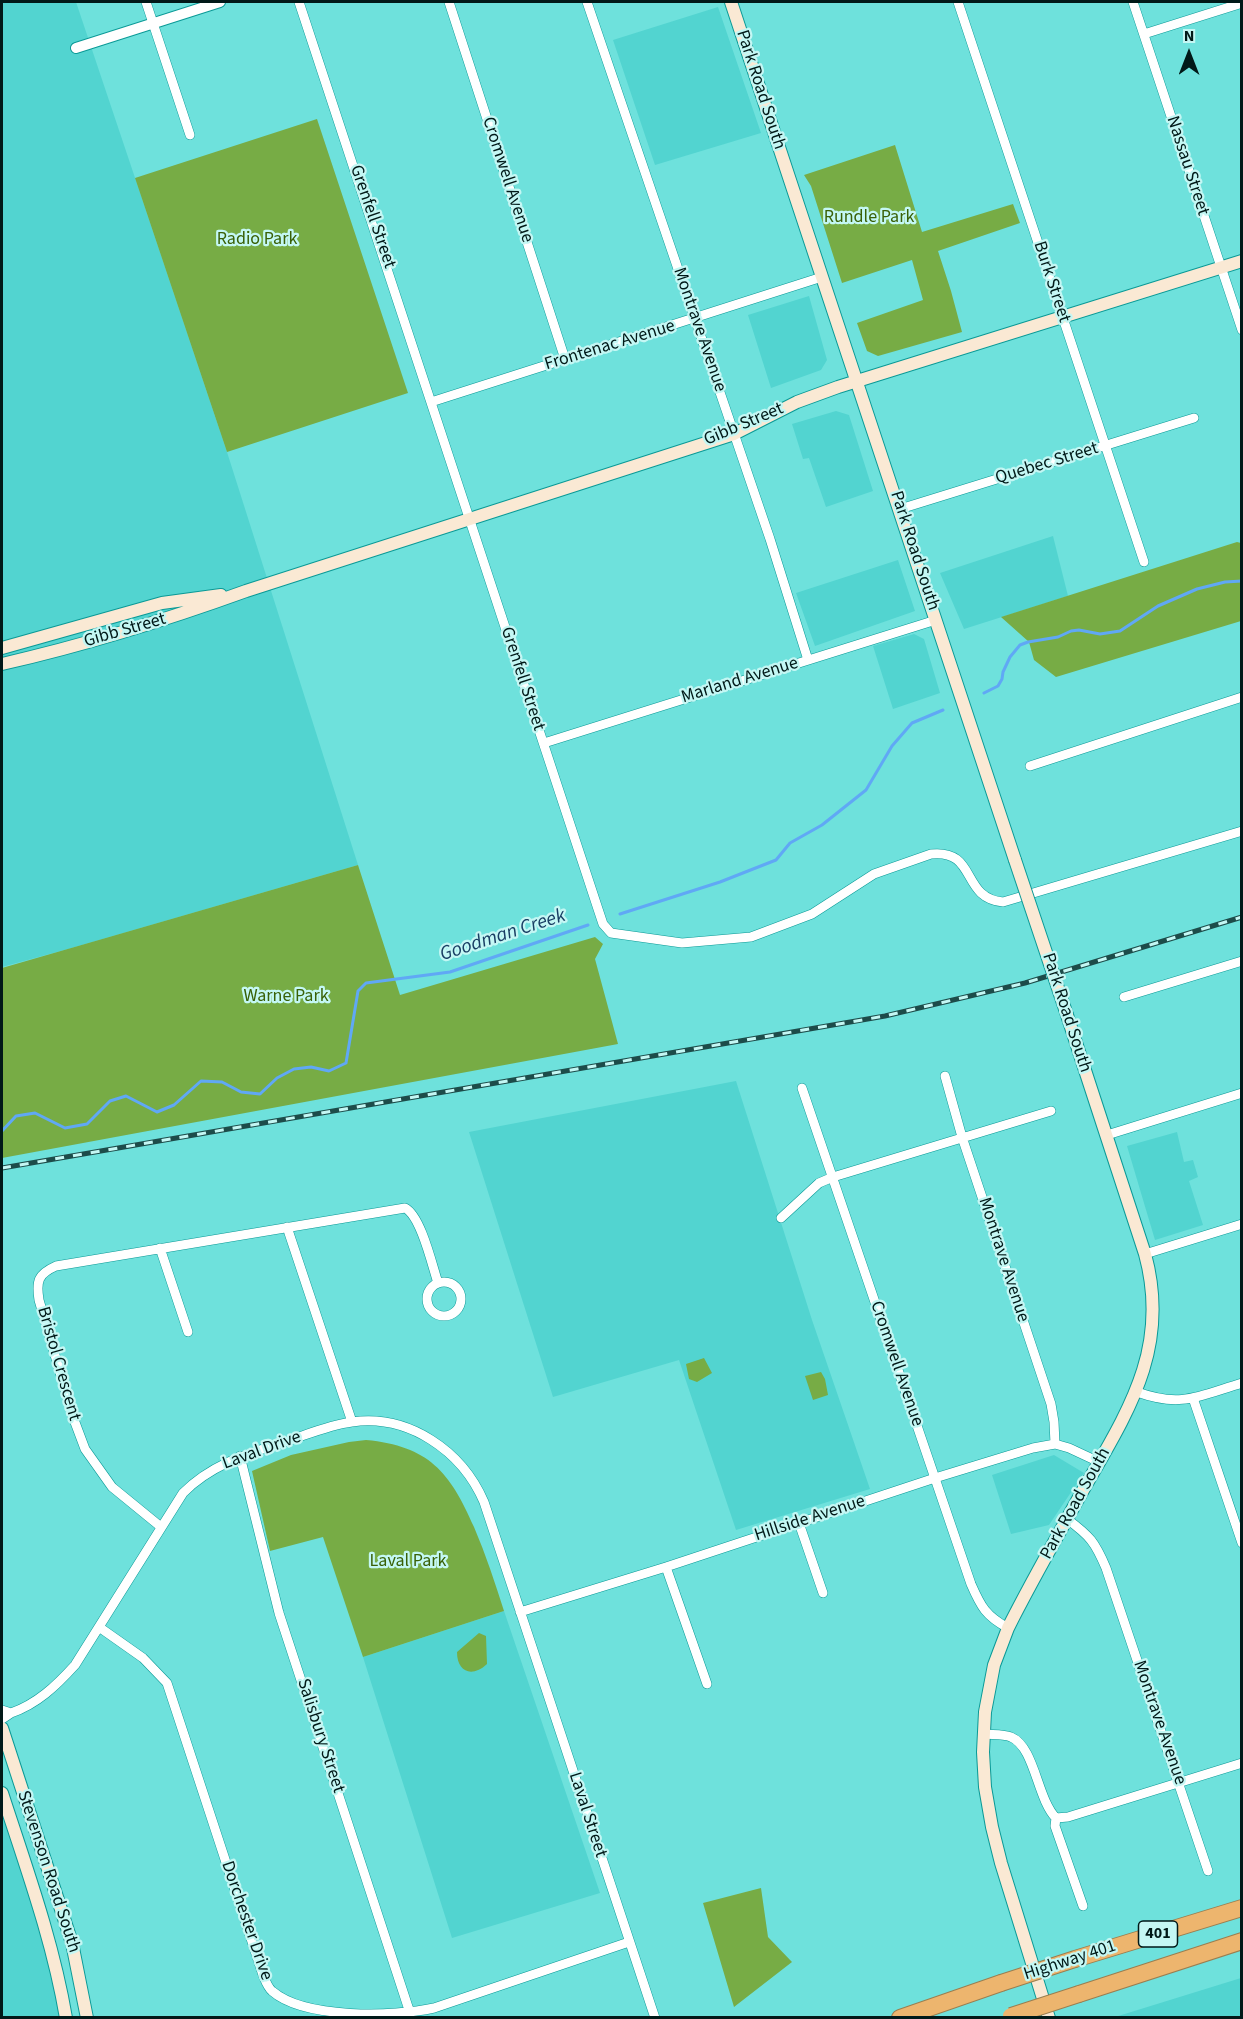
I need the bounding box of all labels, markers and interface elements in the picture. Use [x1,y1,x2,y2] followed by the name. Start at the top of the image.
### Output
[1159,24,1219,84] north arrow
[1184,25,1194,47] text: N
[730,27,790,153] street label: Park Road South
[476,114,538,246] street label: Cromwell Avenue
[1161,114,1213,218] street label: Nassau Street
[344,163,400,271] street label: Grenfell Street
[824,207,914,229] park label: Rundle Park
[217,229,297,251] park label: Radio Park
[1028,239,1074,325] street label: Burk Street
[668,265,730,395] street label: Montrave Avenue
[542,316,678,376] street label: Frontenac Avenue
[701,399,787,451] street label: Gibb Street
[993,438,1101,490] street label: Quebec Street
[884,488,944,614] street label: Park Road South
[82,609,168,653] street label: Gibb Street
[495,624,549,734] street label: Grenfell Street
[679,653,801,709] street label: Marland Avenue
[437,904,569,968] water label: Goodman Creek
[1036,950,1096,1076] street label: Park Road South
[243,986,329,1008] park label: Warne Park
[973,1195,1033,1325] street label: Montrave Avenue
[864,1299,928,1429] street label: Cromwell Avenue
[31,1304,85,1424] street label: Bristol Crescent
[220,1427,304,1475] street label: Laval Drive
[1036,1444,1116,1564] street label: Park Road South
[752,1491,868,1547] street label: Hillside Avenue
[370,1551,446,1573] park label: Laval Park
[1128,1658,1190,1788] street label: Montrave Avenue
[291,1676,349,1796] street label: Salisbury Street
[563,1770,611,1860] street label: Laval Street
[12,1788,84,1956] street label: Stevenson Road South
[216,1859,276,1983] street label: Dorchester Drive
[1138,1921,1178,1947] road number: 401
[1021,1936,1119,1986] street label: Highway 401

